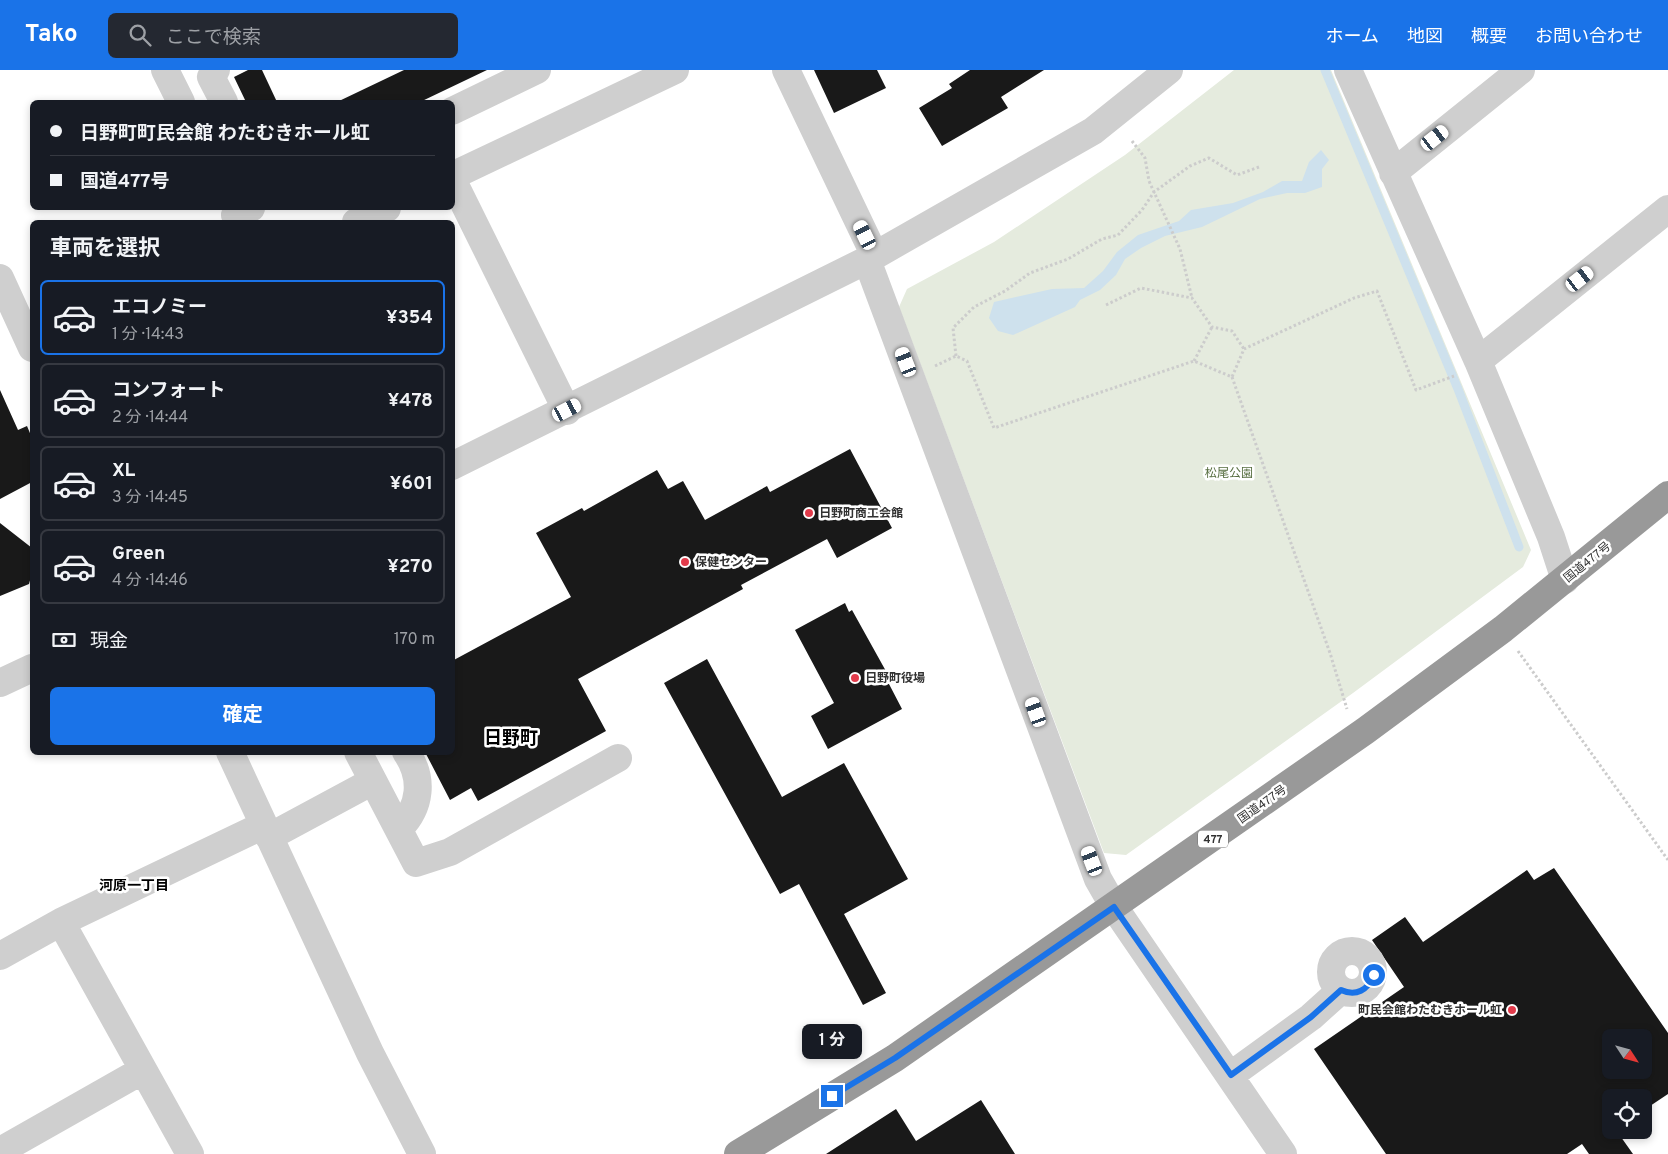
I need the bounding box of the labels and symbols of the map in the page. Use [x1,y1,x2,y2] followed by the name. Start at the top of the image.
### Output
[1418,123,1451,153] car
[851,218,878,252] car
[1563,264,1596,294] car
[893,345,918,379] car
[550,397,583,423] car
[1205,466,1253,482] park label: 松尾公園
[819,506,903,522] place label: 日野町商工会館
[803,507,815,519] marker: 日野町商工会館
[1561,539,1615,587] street label: 国道477号
[695,555,767,571] place label: 保健センター
[679,556,691,568] marker: 保健センター
[865,671,925,687] place label: 日野町役場
[849,672,861,684] marker: 日野町役場
[1023,695,1048,729] car
[484,728,538,751] district label: 日野町
[1235,782,1290,828] street label: 国道477号
[1198,831,1228,848] road number: 477
[1079,844,1104,878] car
[99,878,169,895] district label: 河原一丁目
[1363,964,1385,986] route start
[1358,1003,1502,1019] place label: 町民会館わたむきホール虹
[1506,1004,1518,1016] marker: 町民会館わたむきホール虹
[802,1024,862,1058] callout: 1 分
[1602,1029,1652,1079] north arrow
[821,1085,843,1107] route end

